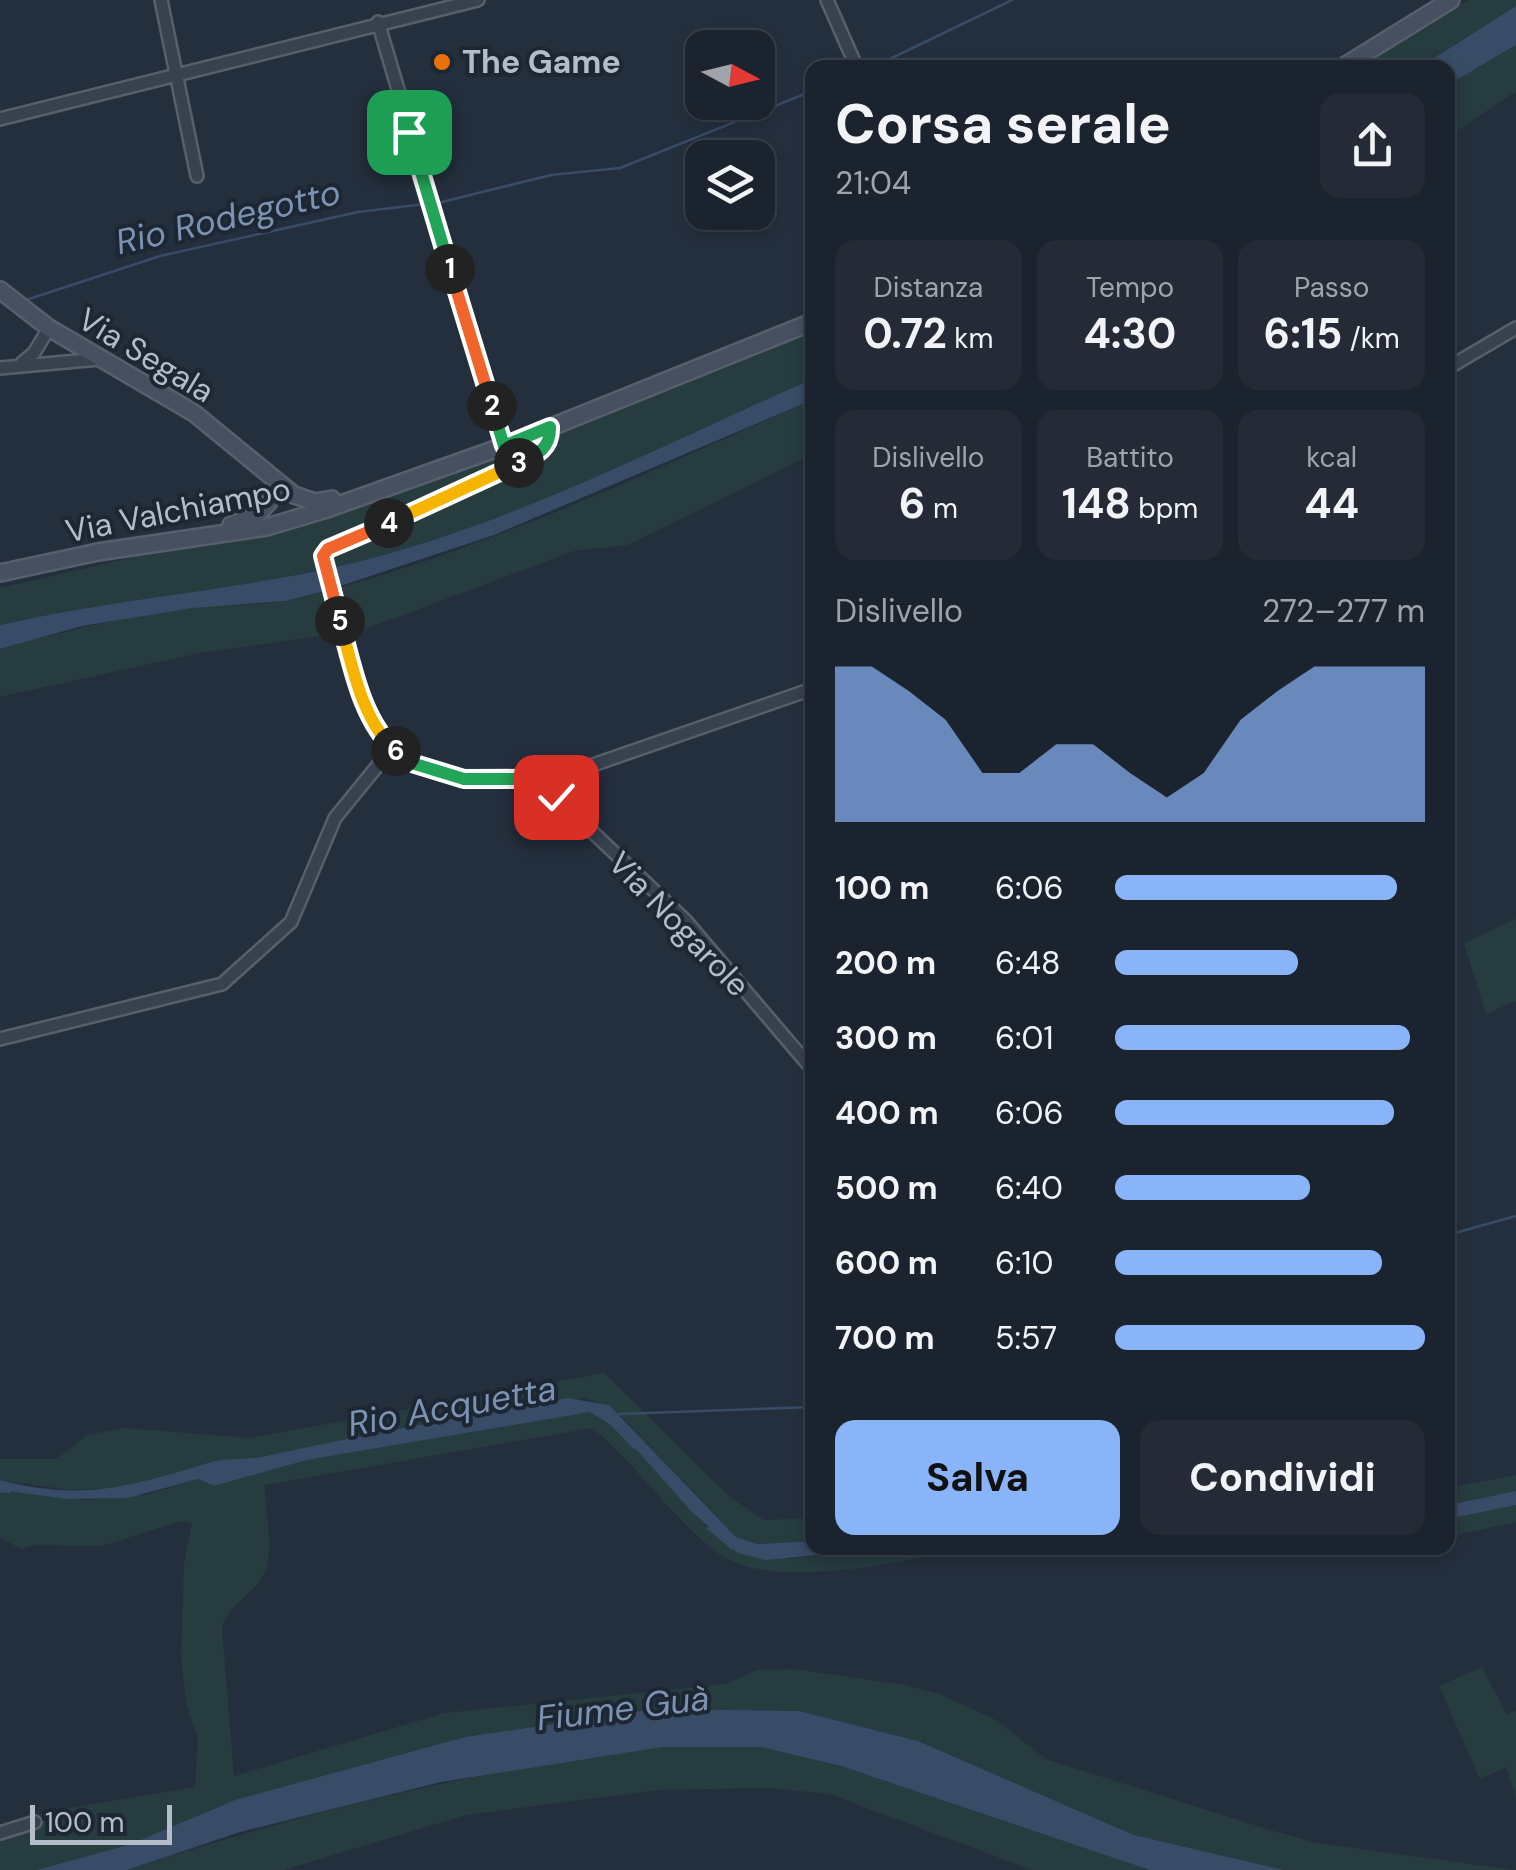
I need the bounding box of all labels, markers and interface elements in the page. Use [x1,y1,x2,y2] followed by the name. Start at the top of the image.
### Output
[685,30,775,120] north arrow
[685,30,775,230] map controls
[462,41,621,83] place label: The Game
[431,51,453,73] marker: The Game
[835,88,1171,160] text: Corsa serale
[367,90,452,175] pin
[1320,93,1425,198] button: share
[382,105,437,160] icon: arrive
[685,140,775,230] button: layers
[835,162,911,204] text: 21:04
[111,169,345,265] water label: Rio Rodegotto
[425,244,475,294] pin: 1
[445,250,455,287] text: 1
[873,269,983,306] text: Distanza
[1086,269,1174,306] text: Tempo
[1294,269,1369,306] text: Passo
[70,298,222,412] street label: Via Segala
[863,306,947,361] text: 0.72
[1084,306,1176,361] text: 4:30
[1264,306,1342,361] text: 6:15
[947,320,993,357] text: km
[1342,320,1400,357] text: /km
[467,381,517,431] pin: 2
[484,387,500,424] text: 2
[494,438,544,488] pin: 3
[872,439,984,476] text: Dislivello
[1086,439,1174,476] text: Battito
[1306,439,1357,476] text: kcal
[511,444,527,481] text: 3
[62,468,294,552] street label: Via Valchiampo
[899,476,925,531] text: 6
[1062,476,1131,531] text: 148
[1304,476,1359,531] text: 44
[925,490,958,527] text: m
[1131,490,1198,527] text: bpm
[364,498,414,548] pin: 4
[380,504,398,541] text: 4
[835,590,963,632] text: Dislivello
[1262,590,1425,632] text: 272–277 m
[315,596,365,646] pin: 5
[331,602,349,639] text: 5
[371,726,421,776] pin: 6
[387,732,405,769] text: 6
[514,755,599,840] pin
[529,770,584,825] icon: check
[599,842,759,1006] street label: Via Nogarole
[835,867,929,909] text: 100 m
[995,867,1064,909] text: 6:06
[835,942,936,984] text: 200 m
[995,942,1060,984] text: 6:48
[835,1017,937,1059] text: 300 m
[995,1017,1053,1059] text: 6:01
[835,1092,939,1134] text: 400 m
[995,1092,1064,1134] text: 6:06
[835,1167,938,1209] text: 500 m
[995,1167,1063,1209] text: 6:40
[835,1242,938,1284] text: 600 m
[995,1242,1053,1284] text: 6:10
[835,1317,935,1359] text: 700 m
[995,1317,1057,1359] text: 5:57
[344,1365,560,1447] water label: Rio Acquetta
[835,1420,1120,1535] button: Salva
[1140,1420,1425,1535] button: Condividi
[534,1675,712,1741] water label: Fiume Guà
[30,1800,172,1844] scale bar
[45,1804,124,1841] text: 100 m

